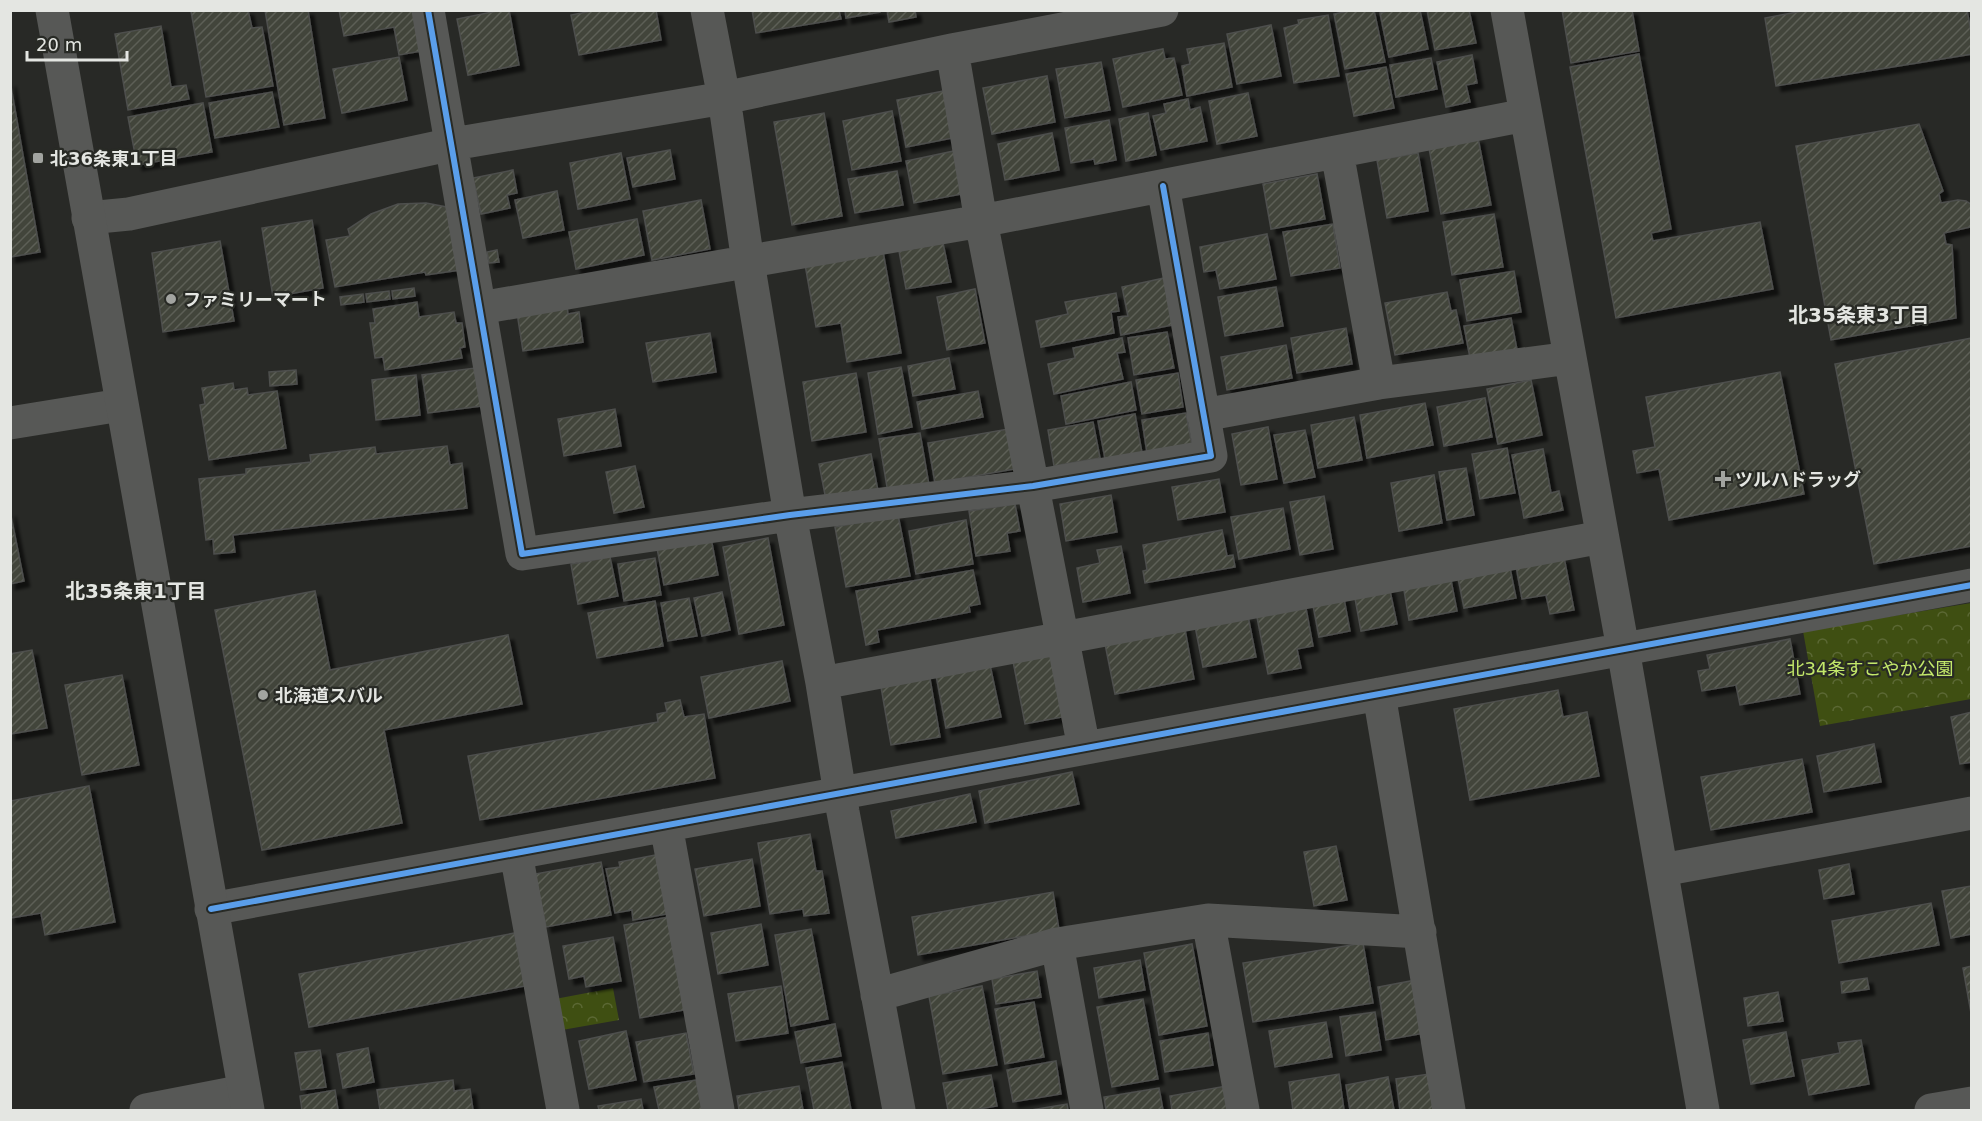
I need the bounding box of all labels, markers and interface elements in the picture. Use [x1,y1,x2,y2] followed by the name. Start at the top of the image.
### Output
[27,24,128,62] scale bar
[36,34,82,55] text: 20 m
[50,148,178,169] place label: 北36条東1丁目
[31,151,45,165] marker: 北36条東1丁目
[183,289,327,310] place label: ファミリーマート
[164,292,178,306] marker: ファミリーマート
[1788,303,1930,327] district label: 北35条東3丁目
[1735,469,1861,490] place label: ツルハドラッグ
[1716,472,1730,486] marker: ツルハドラッグ
[65,579,207,603] district label: 北35条東1丁目
[1787,658,1953,679] park label: 北34条すこやか公園
[275,685,383,706] place label: 北海道スバル
[256,688,270,702] marker: 北海道スバル

